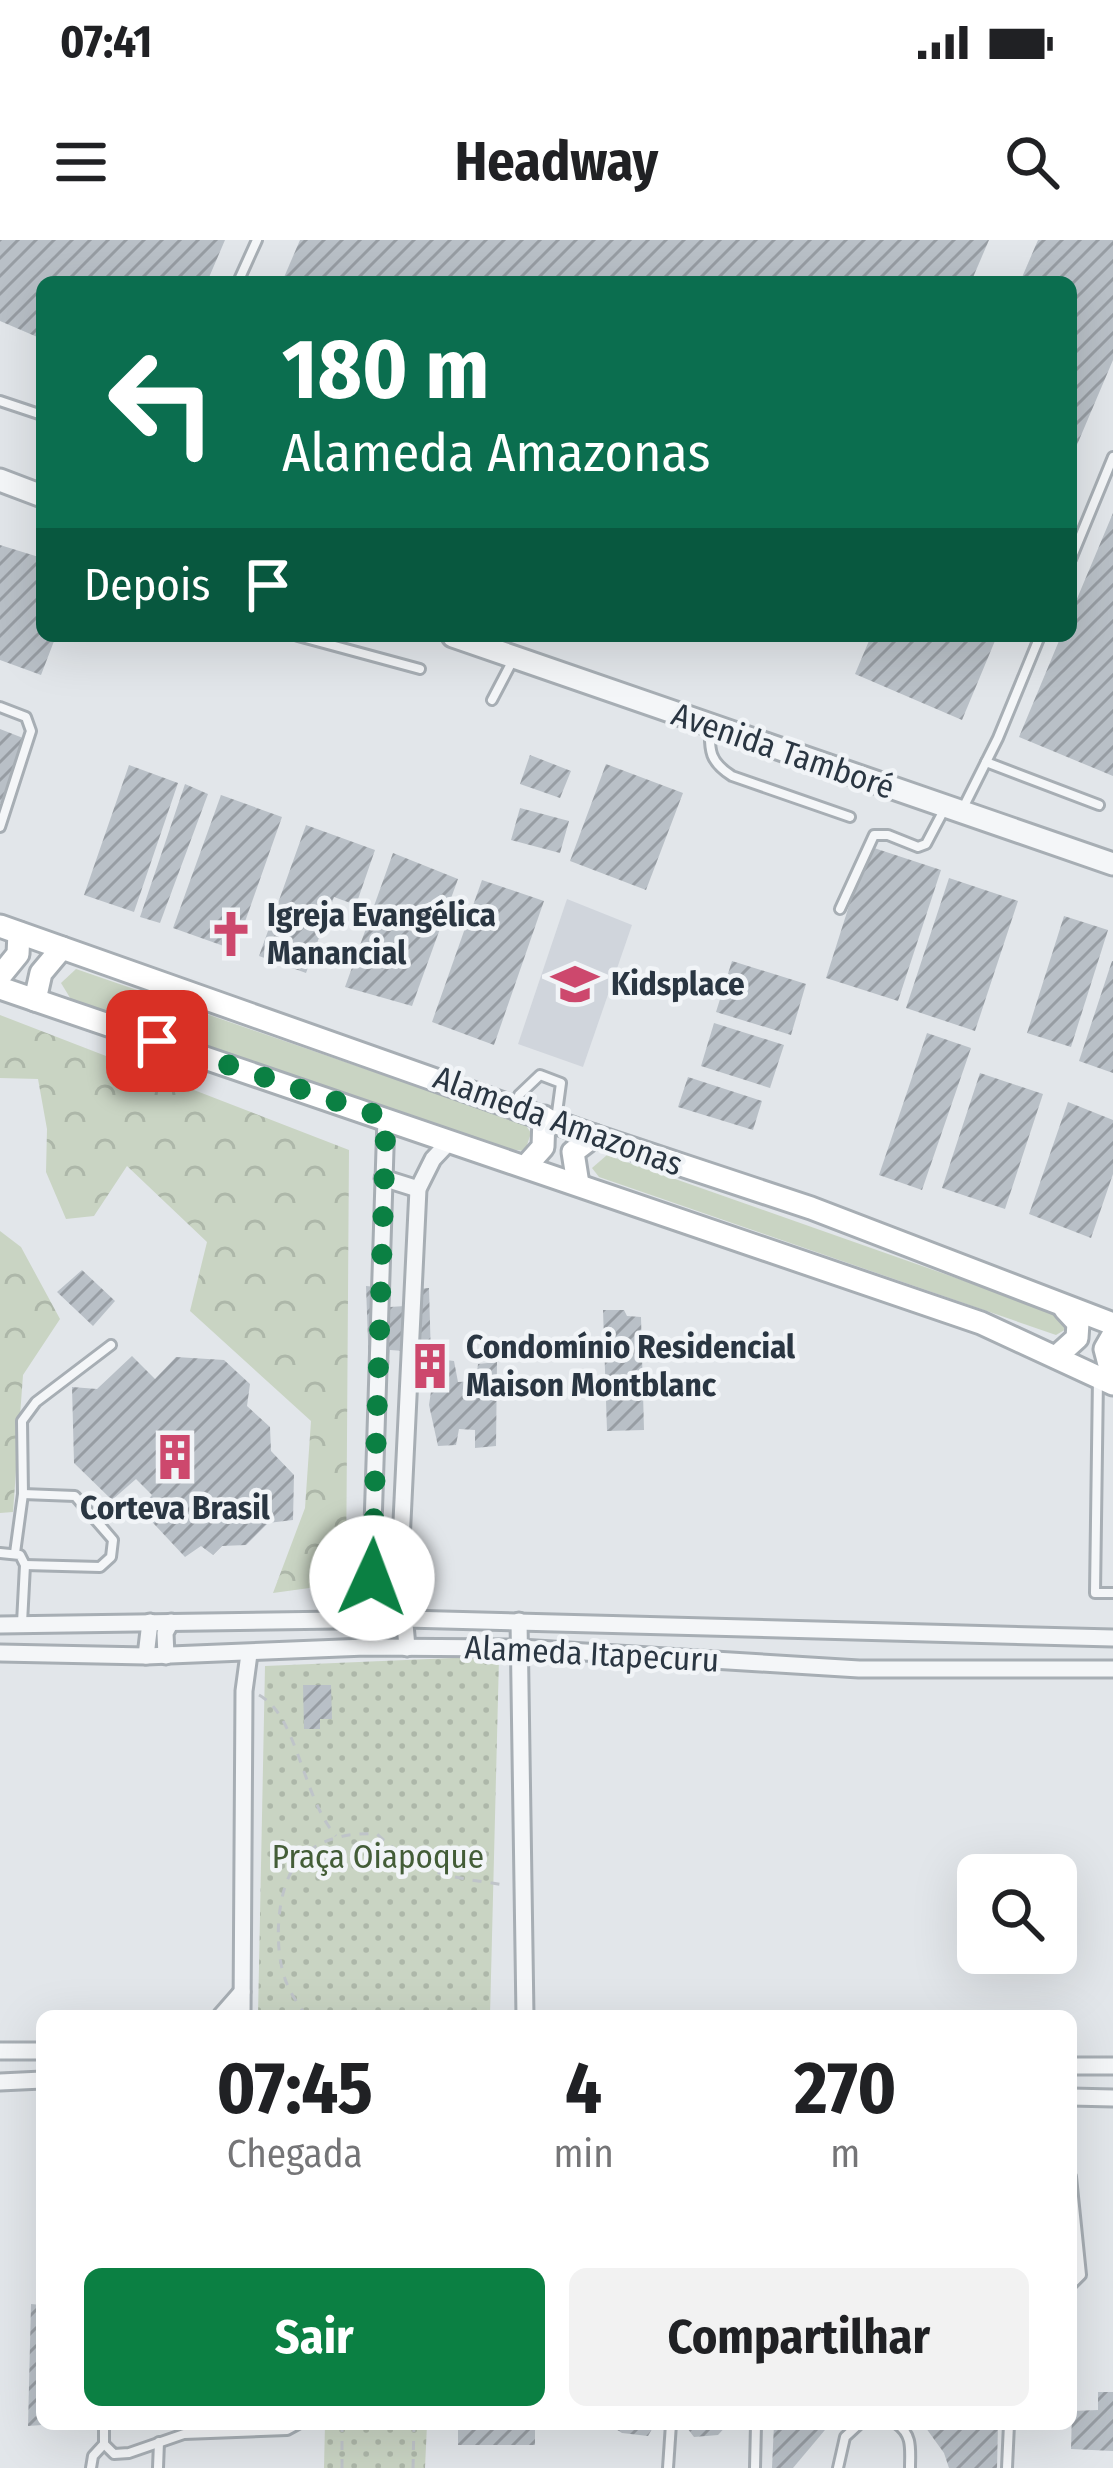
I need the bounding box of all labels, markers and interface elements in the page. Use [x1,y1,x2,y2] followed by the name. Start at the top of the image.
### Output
[60,15,152,69] text: 07:41
[48,129,114,195] icon: menu
[999,129,1065,195] icon: search
[455,130,658,194] text: Headway
[282,319,489,420] text: 180 m
[84,324,240,480] icon: left
[282,421,711,485] text: Alameda Amazonas
[235,552,301,618] icon: arrive
[84,558,211,612] text: Depois
[667,694,899,808] street label: Avenida Tamboré
[267,895,496,973] place label: Igreja Evangélica Manancial
[206,909,256,959] church icon: Igreja Evangélica Manancial
[550,959,600,1009] school or university icon: Kidsplace
[611,964,745,1004] place label: Kidsplace
[106,990,208,1092] pin
[124,1008,190,1074] icon: arrive
[428,1057,688,1185] street label: Alameda Amazonas
[466,1327,796,1405] place label: Condomínio Residencial Maison Montblanc
[405,1341,455,1391] building icon: Condomínio Residencial Maison Montblanc
[150,1432,200,1482] building icon: Corteva Brasil
[80,1488,271,1528] place label: Corteva Brasil
[309,1515,435,1641] position arrow
[464,1627,720,1681] street label: Alameda Itapecuru
[272,1837,484,1877] park label: Praça Oiapoque
[957,1854,1077,1974] map controls
[957,1854,1077,1974] button: search
[216,2046,373,2132] text: 07:45
[565,2046,602,2132] text: 4
[794,2046,897,2132] text: 270
[227,2131,363,2177] text: Chegada
[553,2131,614,2177] text: min
[830,2131,860,2177] text: m
[84,2268,545,2406] button: Sair
[569,2268,1029,2406] button: Compartilhar

